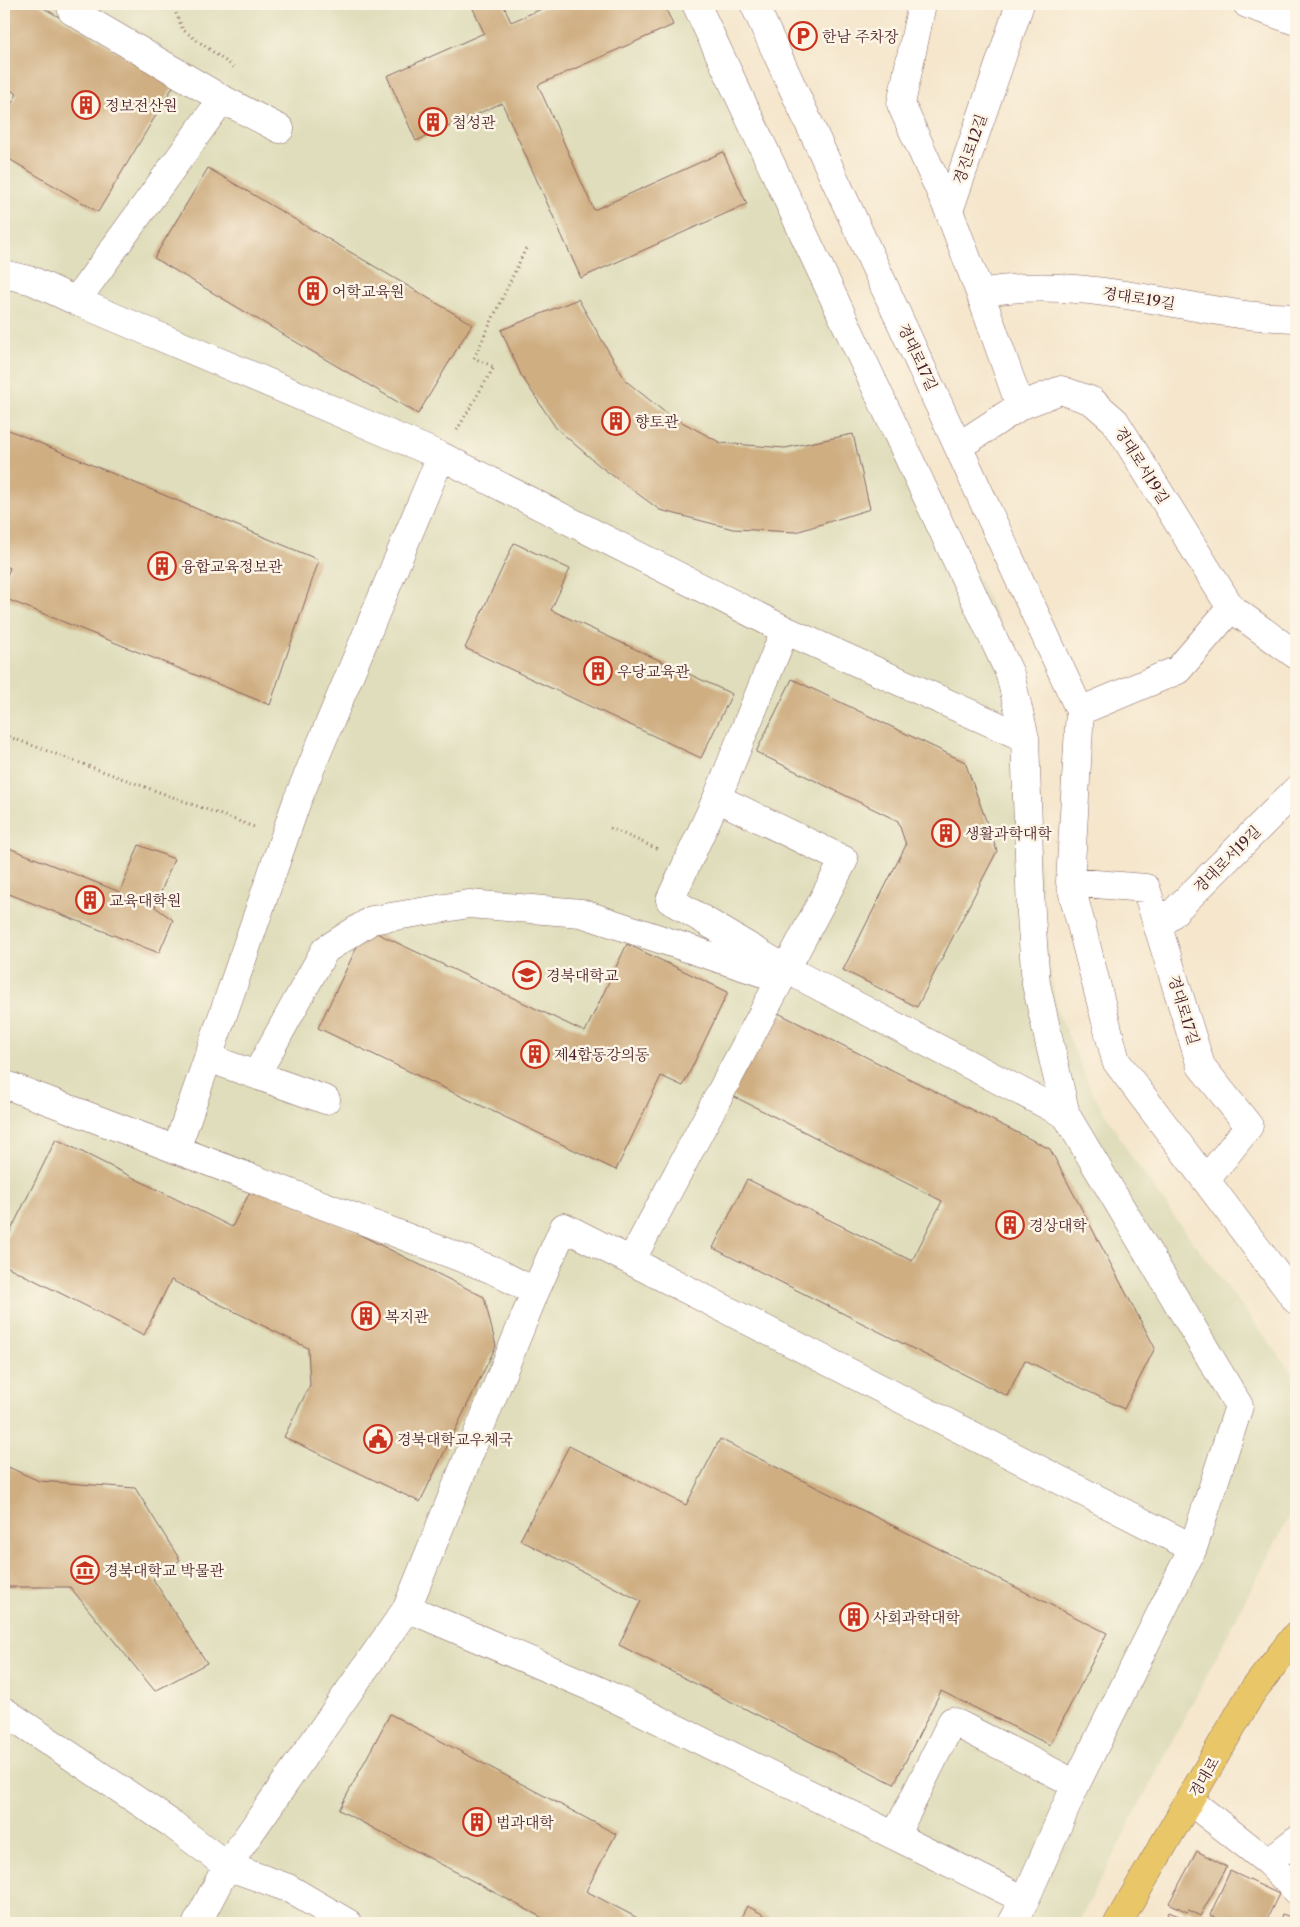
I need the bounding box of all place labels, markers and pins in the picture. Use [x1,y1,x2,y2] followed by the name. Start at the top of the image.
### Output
[788,21,818,51] parking icon: 한남 주차장
[822,27,899,46] place label: 한남 주차장
[71,90,101,120] building icon: 정보전산원
[105,96,177,115] place label: 정보전산원
[418,107,448,137] building icon: 첨성관
[452,113,496,132] place label: 첨성관
[298,276,328,306] building icon: 어학교육원
[332,282,404,301] place label: 어학교육원
[601,406,631,436] building icon: 향토관
[635,412,679,431] place label: 향토관
[147,551,177,581] building icon: 융합교육정보관
[181,557,283,576] place label: 융합교육정보관
[583,656,613,686] building icon: 우당교육관
[617,662,690,681] place label: 우당교육관
[931,818,961,848] building icon: 생활과학대학
[965,824,1052,843] place label: 생활과학대학
[75,885,105,915] building icon: 교육대학원
[109,891,181,910] place label: 교육대학원
[512,960,542,990] school or university icon: 경북대학교
[546,966,619,985] place label: 경북대학교
[520,1039,550,1069] building icon: 제4합동강의동
[554,1045,650,1064] place label: 제4합동강의동
[995,1210,1025,1240] building icon: 경상대학
[1029,1216,1087,1235] place label: 경상대학
[351,1301,381,1331] building icon: 복지관
[385,1307,429,1326] place label: 복지관
[363,1424,393,1454] public building icon: 경북대학교우체국
[397,1430,513,1449] place label: 경북대학교우체국
[70,1555,100,1585] museum icon: 경북대학교 박물관
[104,1561,224,1580] place label: 경북대학교 박물관
[839,1602,869,1632] building icon: 사회과학대학
[873,1608,960,1627] place label: 사회과학대학
[462,1807,492,1837] building icon: 법과대학
[496,1813,554,1832] place label: 법과대학

